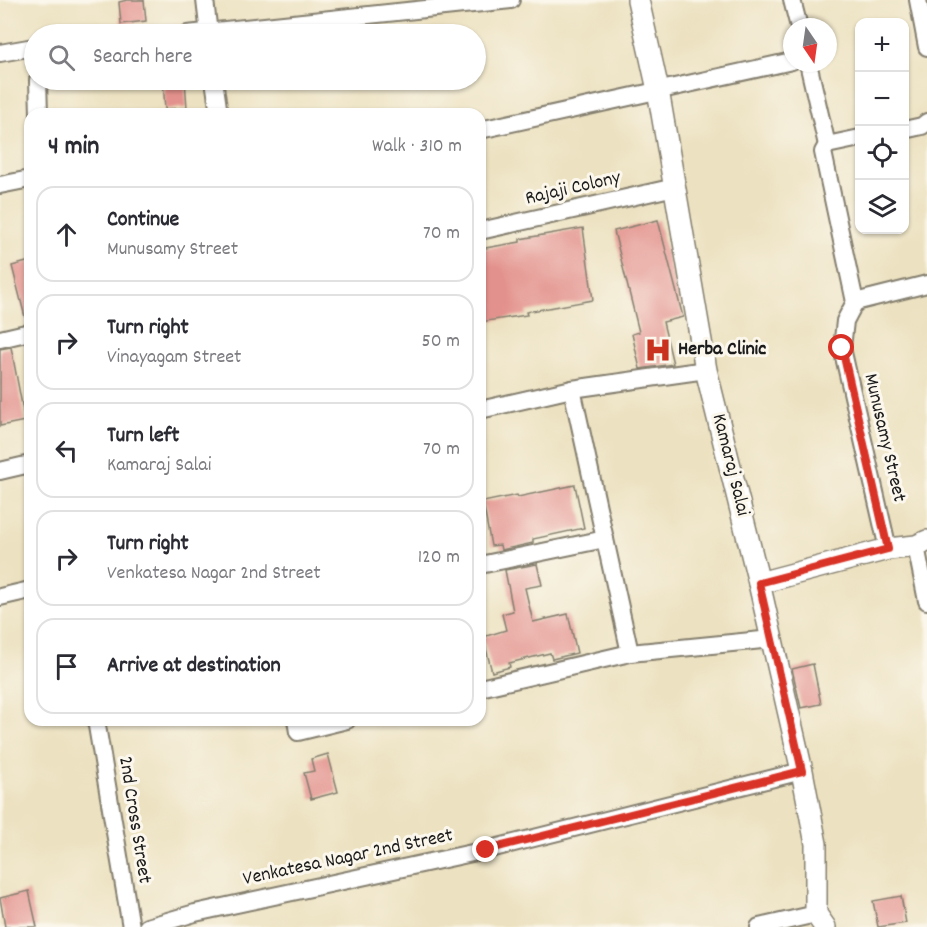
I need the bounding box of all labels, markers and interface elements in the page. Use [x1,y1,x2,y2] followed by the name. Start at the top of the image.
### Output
[783,18,837,72] north arrow
[855,18,909,234] map controls
[855,18,909,72] button: +
[24,24,486,90] search box
[45,41,78,74] icon: search
[93,42,192,73] text: Search here
[855,72,909,126] button: −
[855,126,909,180] button: locate
[48,129,99,166] text: 4 min
[372,133,462,161] text: Walk · 310 m
[523,164,624,214] street label: Rajaji Colony
[855,180,909,234] button: layers
[107,205,179,236] text: Continue
[50,218,83,251] icon: ahead
[423,220,460,248] text: 70 m
[107,236,238,264] text: Munusamy Street
[107,313,189,344] text: Turn right
[50,326,83,359] icon: right
[422,328,460,356] text: 50 m
[828,334,854,360] route start
[643,335,673,365] hospital icon: Herba Clinic
[678,336,766,364] place label: Herba Clinic
[107,344,241,372] text: Vinayagam Street
[856,371,912,505] street label: Munusamy Street
[704,411,756,519] street label: Kamaraj Salai
[107,421,179,452] text: Turn left
[50,434,83,467] icon: left
[423,436,460,464] text: 70 m
[107,452,211,480] text: Kamaraj Salai
[107,529,189,560] text: Turn right
[50,542,83,575] icon: right
[418,544,460,572] text: 120 m
[107,560,321,588] text: Venkatesa Nagar 2nd Street
[50,650,83,683] icon: arrive
[107,651,281,682] text: Arrive at destination
[110,755,158,885] street label: 2nd Cross Street
[241,822,455,894] street label: Venkatesa Nagar 2nd Street
[472,836,498,862] route end

